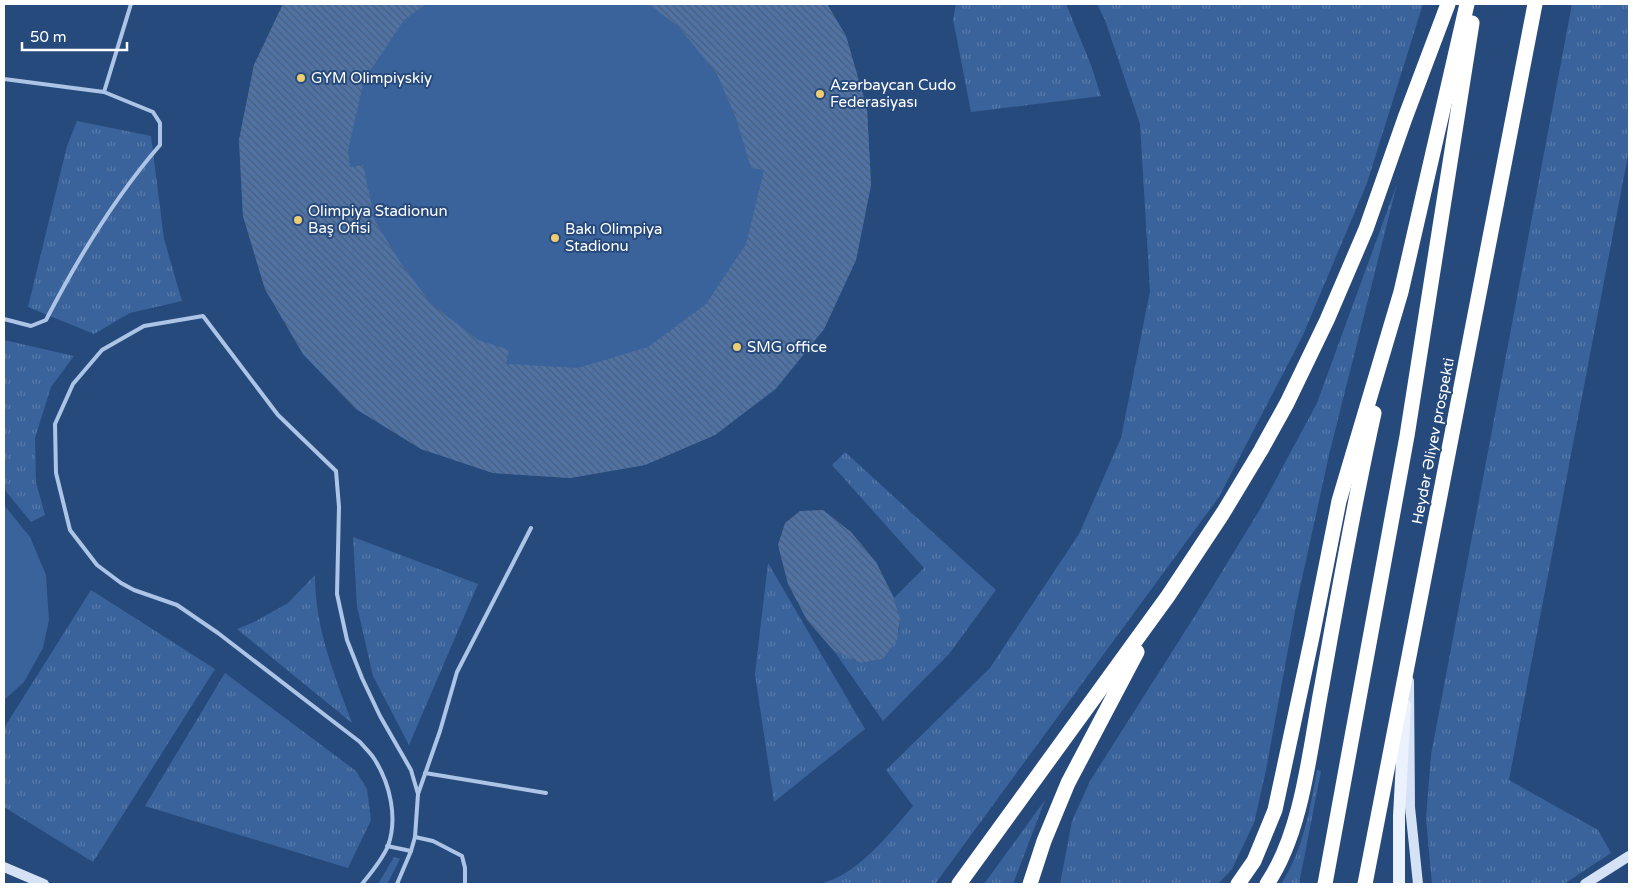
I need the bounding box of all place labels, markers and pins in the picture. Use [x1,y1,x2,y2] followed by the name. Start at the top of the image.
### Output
[311,69,432,87] place label: GYM Olimpiyskiy
[295,72,307,84] marker: GYM Olimpiyskiy
[830,76,956,111] place label: Azərbaycan Cudo Federasiyası
[814,88,826,100] marker: Azərbaycan Cudo Federasiyası
[308,202,448,237] place label: Olimpiya Stadionun Baş Ofisi
[292,214,304,226] marker: Olimpiya Stadionun Baş Ofisi
[565,220,663,255] place label: Bakı Olimpiya Stadionu
[549,232,561,244] marker: Bakı Olimpiya Stadionu
[747,338,827,356] place label: SMG office
[731,341,743,353] marker: SMG office

